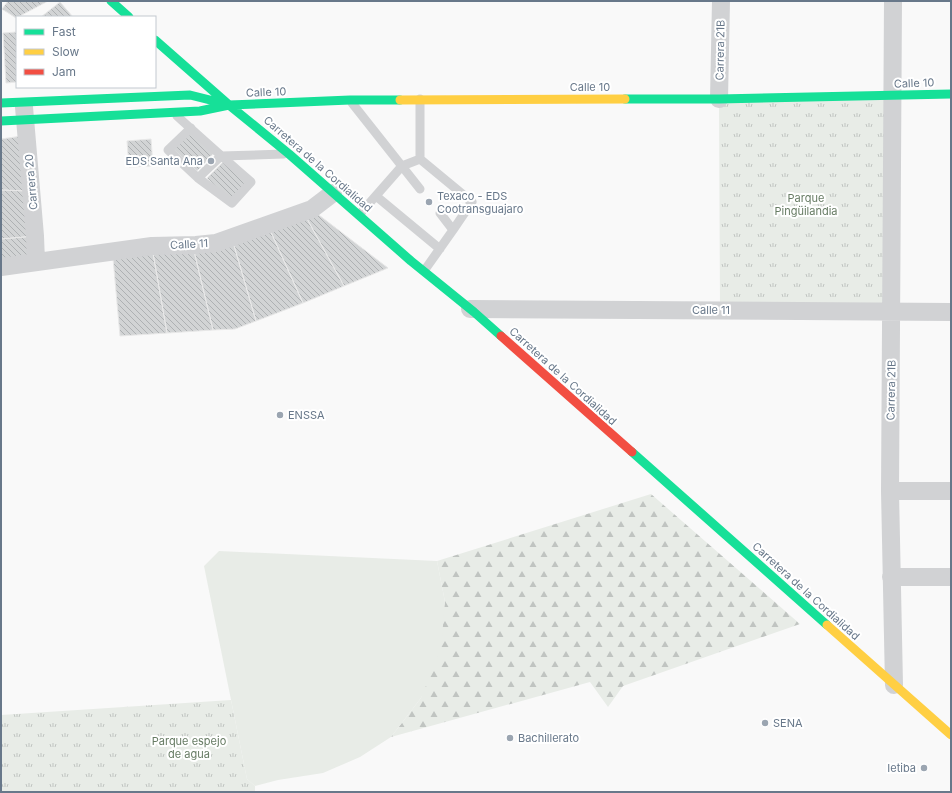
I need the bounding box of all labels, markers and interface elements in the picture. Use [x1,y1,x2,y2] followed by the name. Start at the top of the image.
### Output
[16,16,156,88] legend
[712,20,728,80] street label: Carrera 21B
[52,24,76,39] text: Fast
[52,44,80,59] text: Slow
[52,64,76,79] text: Jam
[894,75,935,91] street label: Calle 10
[570,80,610,94] street label: Calle 10
[246,84,287,100] street label: Calle 10
[261,113,375,215] street label: Carretera de la Cordialidad
[22,153,40,210] street label: Carrera 20
[125,154,203,168] place label: EDS Santa Ana
[206,156,216,166] marker: EDS Santa Ana
[437,189,524,216] place label: Texaco - EDS Cootransguajaro
[774,191,838,218] park label: Parque Pingüilandia
[424,197,434,207] marker: Texaco - EDS Cootransguajaro
[170,236,208,252] street label: Calle 11
[692,303,730,317] street label: Calle 11
[506,324,620,428] street label: Carretera de la Cordialidad
[883,360,899,420] street label: Carrera 21B
[288,408,325,422] place label: ENSSA
[275,410,285,420] marker: ENSSA
[749,539,863,643] street label: Carretera de la Cordialidad
[773,716,803,730] place label: SENA
[760,718,770,728] marker: SENA
[518,731,579,745] place label: Bachillerato
[505,733,515,743] marker: Bachillerato
[152,734,227,761] park label: Parque espejo de agua
[887,761,916,775] place label: Ietiba
[919,763,929,773] marker: Ietiba

